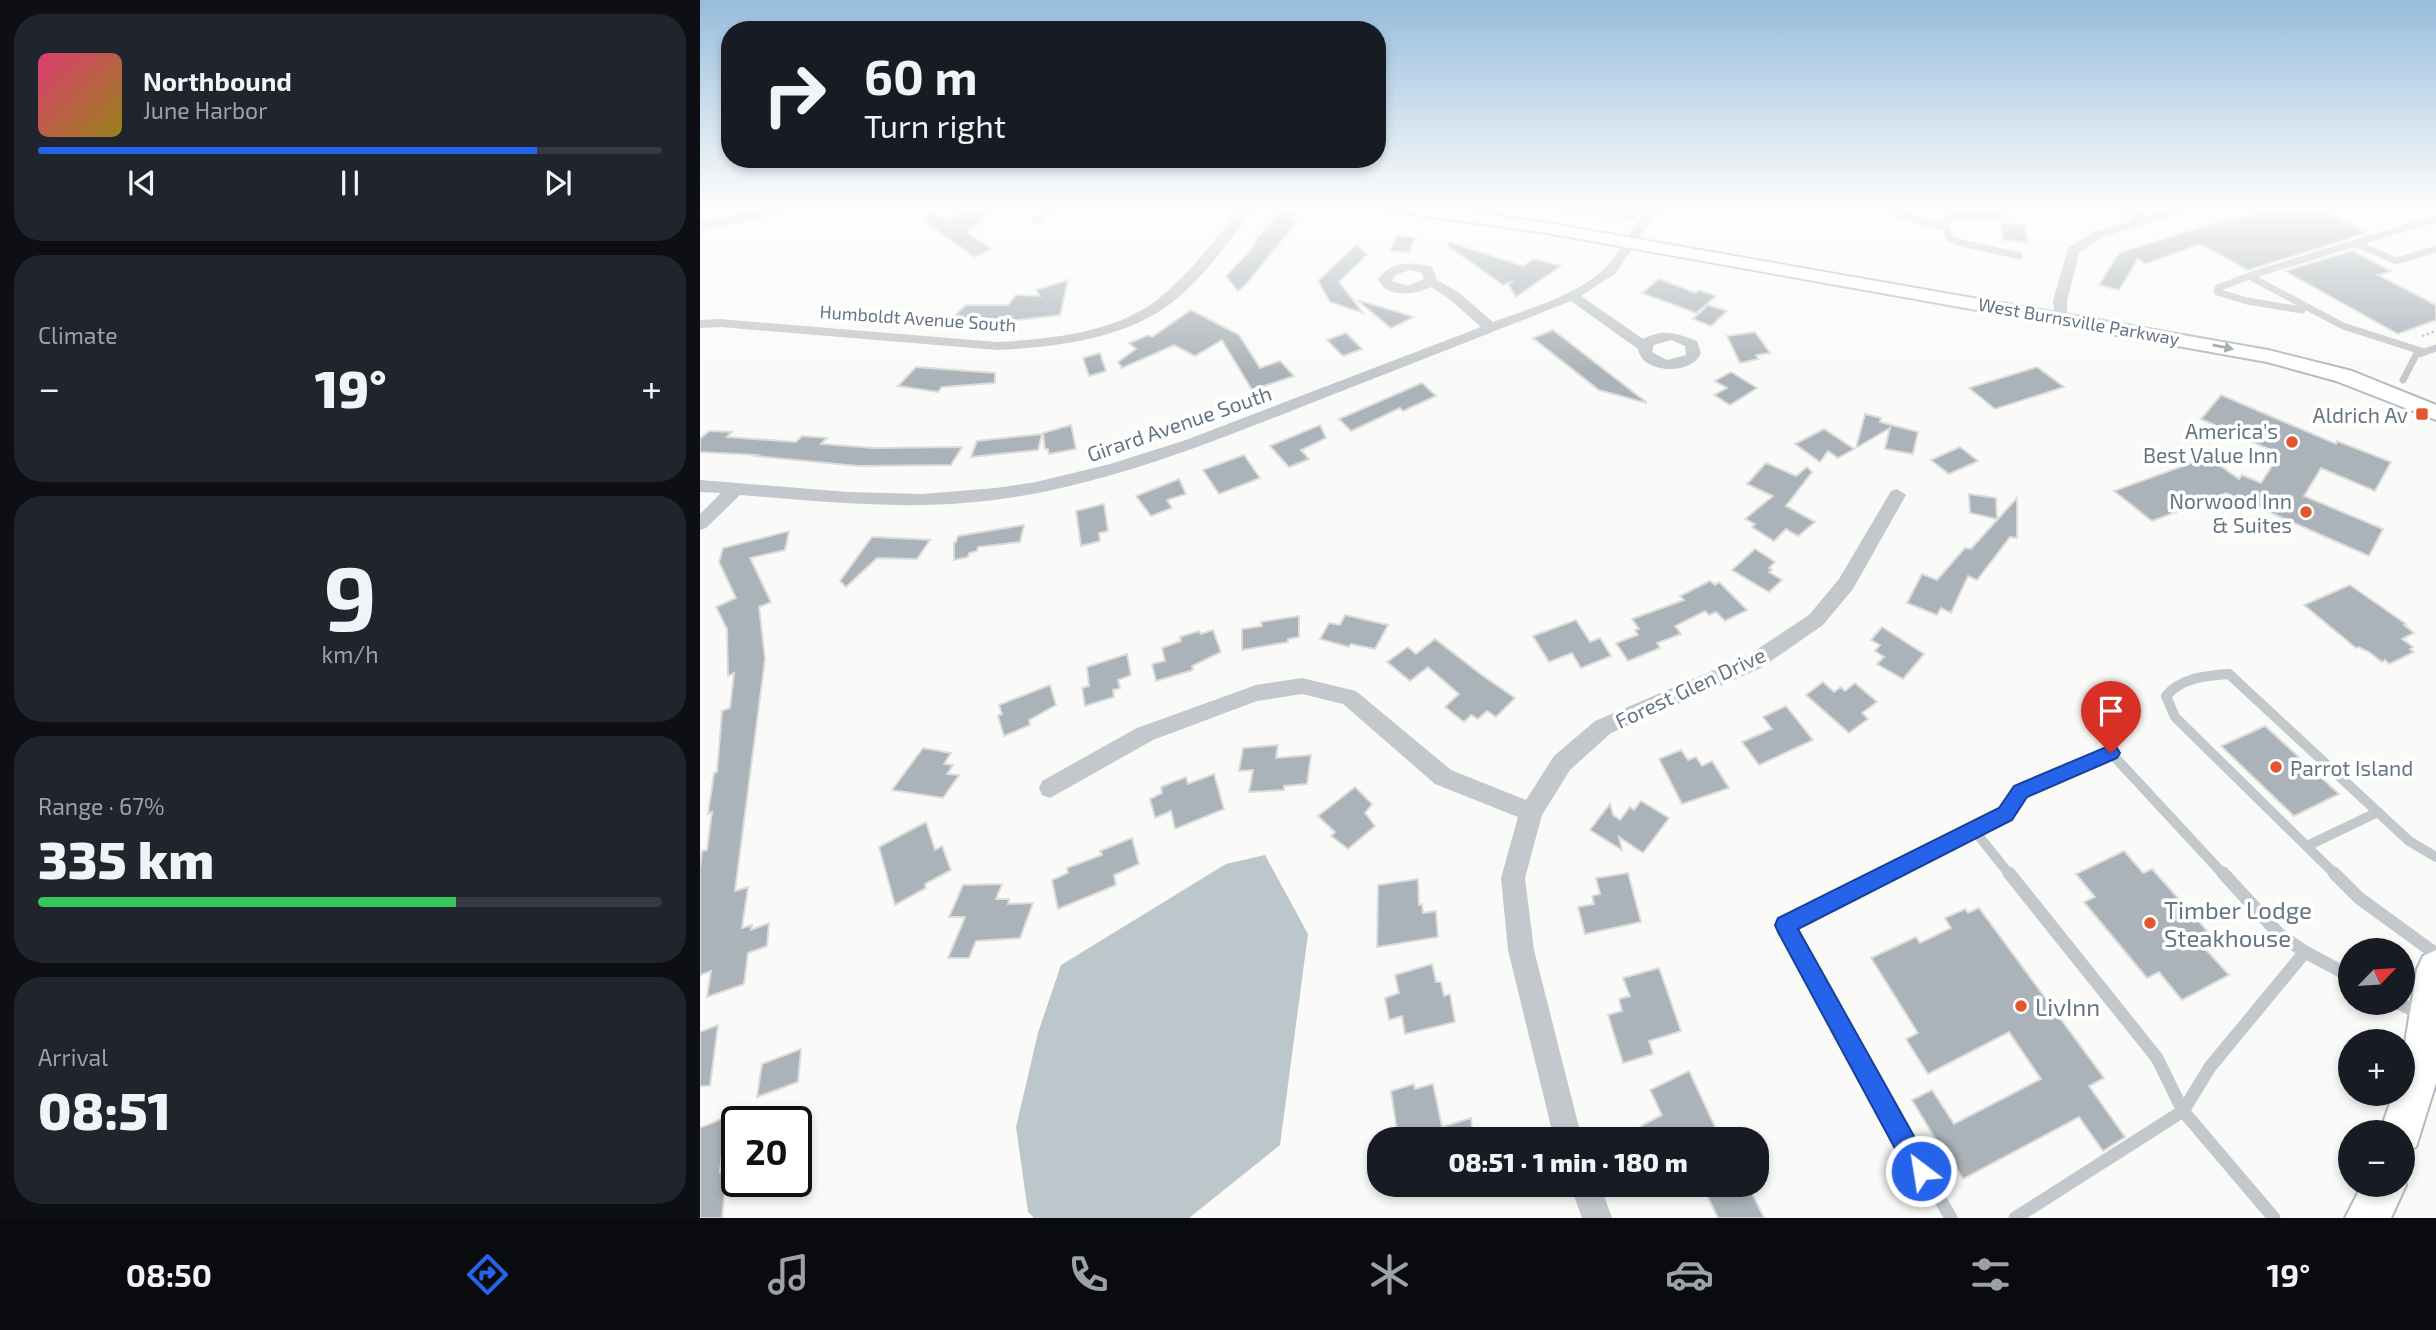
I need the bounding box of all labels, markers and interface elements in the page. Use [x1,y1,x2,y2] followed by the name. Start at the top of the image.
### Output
[864,46,978,105] text: 60 m
[749,49,840,140] icon: right
[143,65,292,96] text: Northbound
[143,96,267,124] text: June Harbor
[864,106,1006,144] text: Turn right
[123,164,161,202] icon: previous
[331,164,369,202] icon: pause
[539,164,577,202] icon: next
[1977,292,2182,350] street label: West Burnsville Parkway
[819,300,1017,336] street label: Humboldt Avenue South
[38,321,118,349] text: Climate
[2212,342,2234,353] one-way arrow
[315,356,387,418] text: 19°
[38,364,60,410] text: −
[641,364,662,410] text: +
[1083,380,1275,466] street label: Girard Avenue South
[2313,402,2408,427] place label: Aldrich Av
[2414,406,2430,422] marker: Aldrich Av
[2143,418,2278,467] place label: America's Best Value Inn
[2284,434,2300,450] marker: America's Best Value Inn
[2169,488,2292,537] place label: Norwood Inn & Suites
[2298,504,2314,520] marker: Norwood Inn & Suites
[323,540,377,649] text: 9
[321,640,379,668] text: km/h
[1611,641,1769,733] street label: Forest Glen Drive
[2081,681,2141,753] pin
[2092,692,2130,730] icon: arrive
[2290,755,2413,780] place label: Parrot Island
[2268,759,2284,775] marker: Parrot Island
[38,792,164,820] text: Range · 67%
[38,827,214,889] text: 335 km
[2164,895,2312,952] place label: Timber Lodge Steakhouse
[2142,915,2158,931] marker: Timber Lodge Steakhouse
[2338,938,2415,1015] north arrow
[2338,938,2415,1197] map controls
[2035,992,2100,1021] place label: LivInn
[2013,998,2029,1014] marker: LivInn
[2338,1029,2415,1106] button: +
[38,1043,108,1071] text: Arrival
[38,1078,171,1140] text: 08:51
[721,1106,812,1197] speed limit sign: 20
[2338,1120,2415,1197] button: −
[1884,1134,1958,1208] position arrow
[1448,1146,1688,1177] text: 08:51 · 1 min · 180 m
[463,1250,512,1299] icon: directions
[764,1250,813,1299] icon: music
[1064,1250,1113,1299] icon: phone
[1365,1250,1414,1299] icon: climate
[1665,1250,1714,1299] icon: car
[1966,1250,2015,1299] icon: filters
[126,1255,212,1293] text: 08:50
[2266,1255,2310,1293] text: 19°

